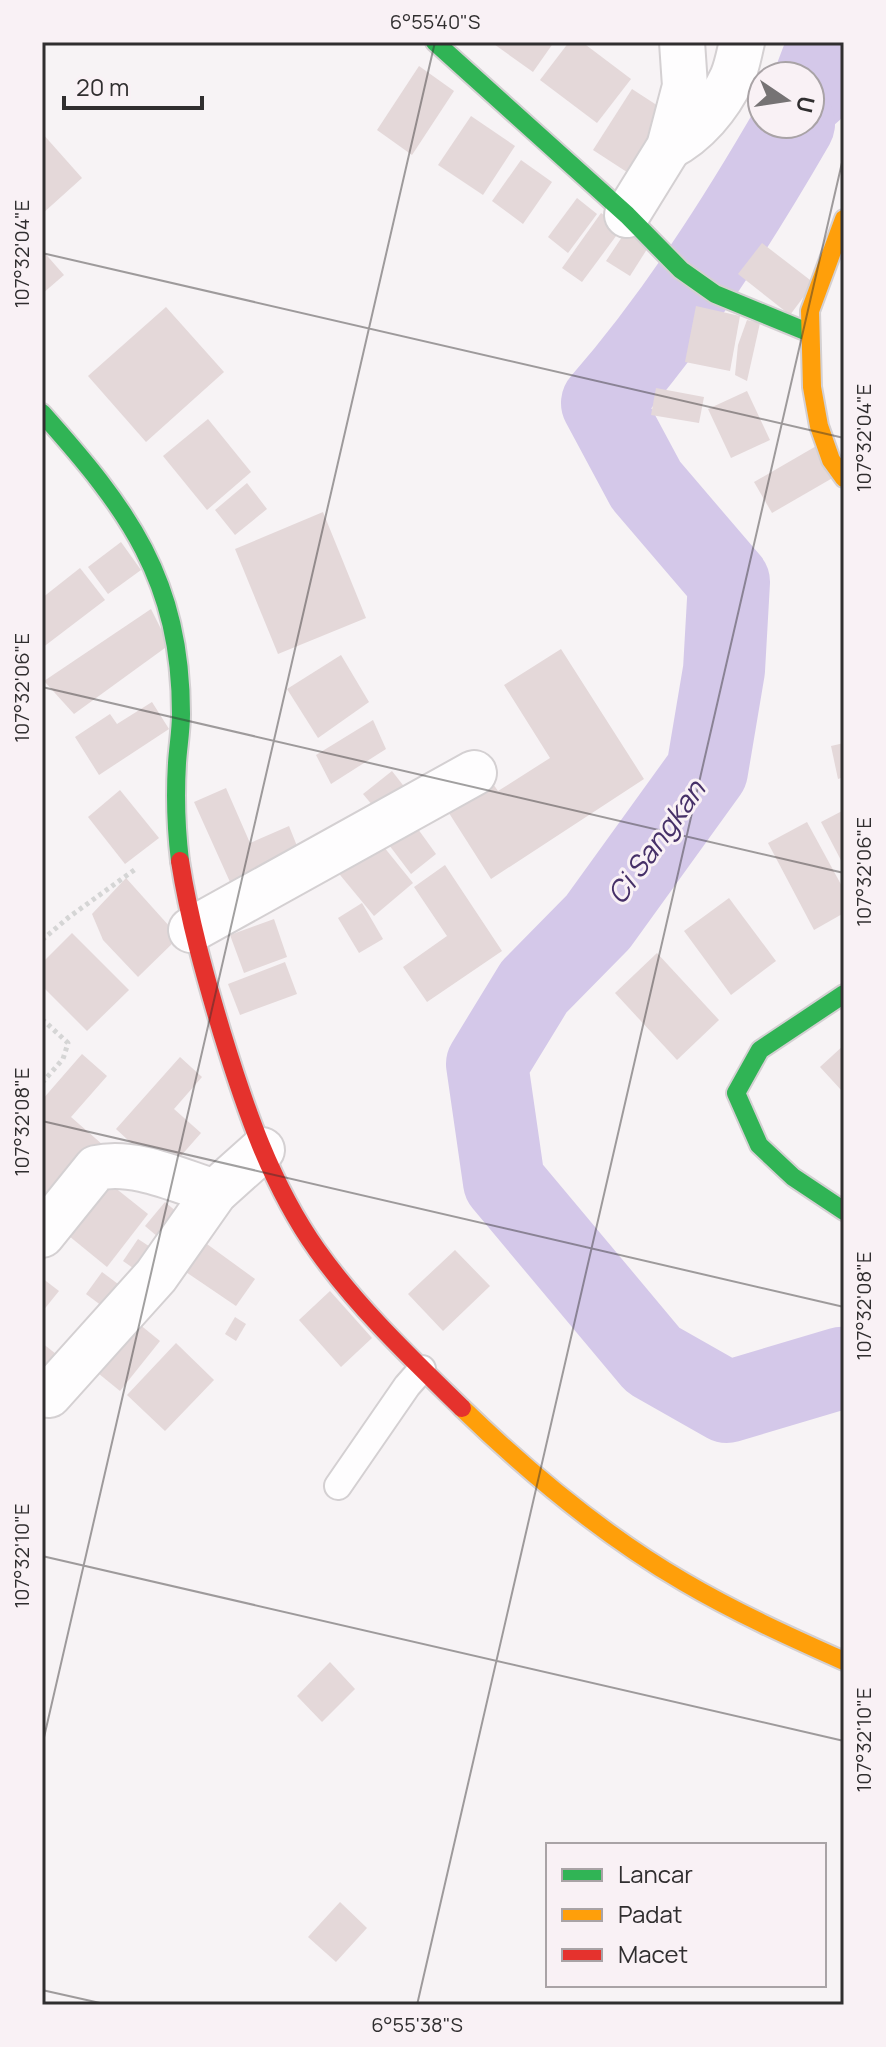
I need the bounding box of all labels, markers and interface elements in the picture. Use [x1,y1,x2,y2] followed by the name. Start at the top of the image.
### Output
[390,8,480,35] text: 6°55'40"S
[64,60,202,110] scale bar
[746,60,826,140] north arrow
[76,70,129,103] text: 20 m
[789,93,822,116] text: U
[8,200,35,308] text: 107°32'04"E
[850,384,877,492] text: 107°32'04"E
[8,633,35,743] text: 107°32'06"E
[597,771,714,911] water label: Ci Sangkan
[850,817,877,927] text: 107°32'06"E
[8,1068,35,1176] text: 107°32'08"E
[850,1252,877,1360] text: 107°32'08"E
[8,1503,35,1609] text: 107°32'10"E
[850,1687,877,1793] text: 107°32'10"E
[546,1843,826,1987] legend
[618,1857,693,1890] text: Lancar
[618,1897,682,1930] text: Padat
[618,1937,688,1970] text: Macet
[371,2011,463,2038] text: 6°55'38"S

